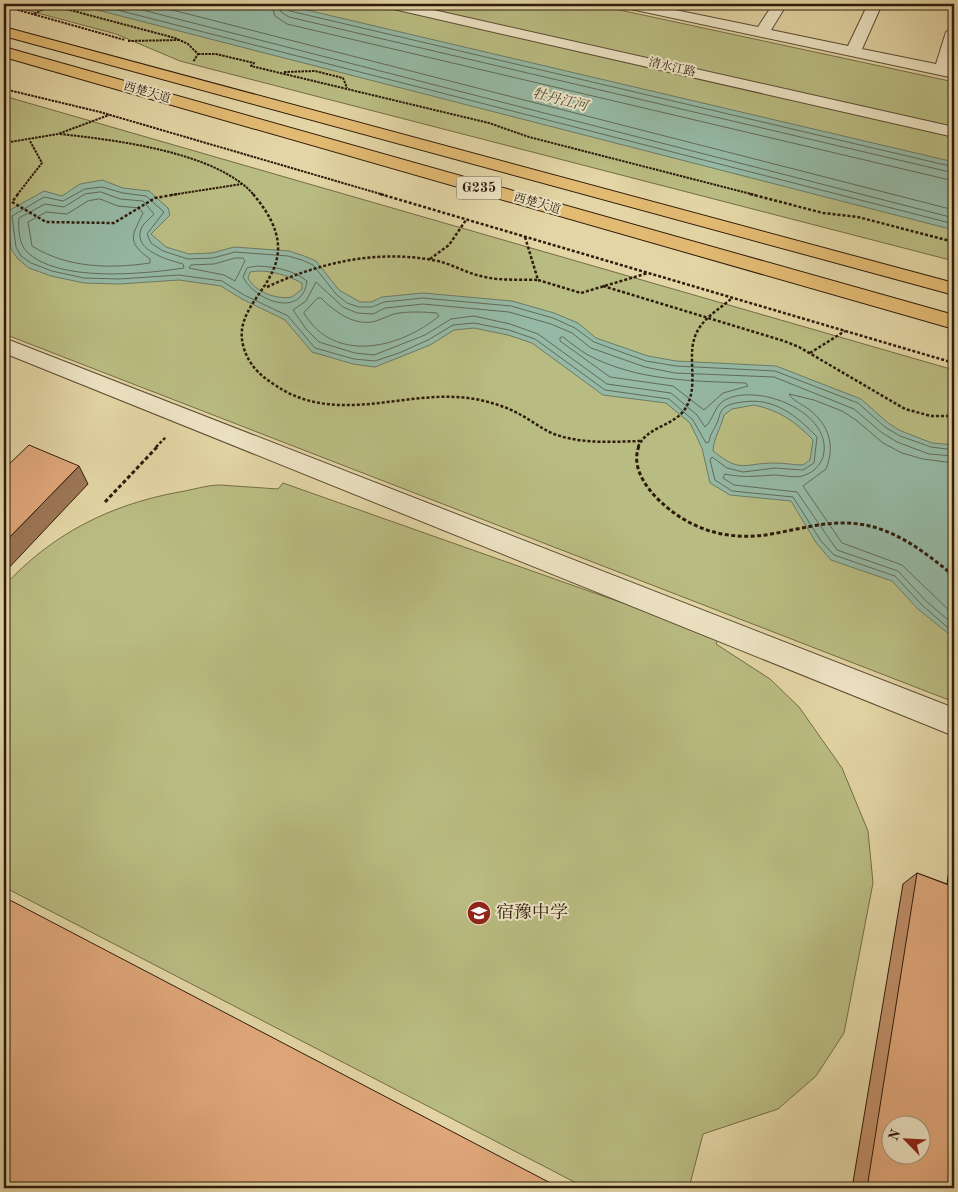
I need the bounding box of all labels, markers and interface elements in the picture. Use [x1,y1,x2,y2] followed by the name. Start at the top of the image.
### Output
[647,55,697,79] street label: 清水江路
[122,79,172,105] street label: 西楚大道
[531,85,592,114] water label: 牡丹江河
[456,177,502,200] road number: G235
[512,190,562,216] street label: 西楚大道
[466,900,492,926] school or university icon: 宿豫中学
[496,902,568,922] place label: 宿豫中学
[880,1114,930,1164] north arrow
[886,1127,904,1143] text: N

